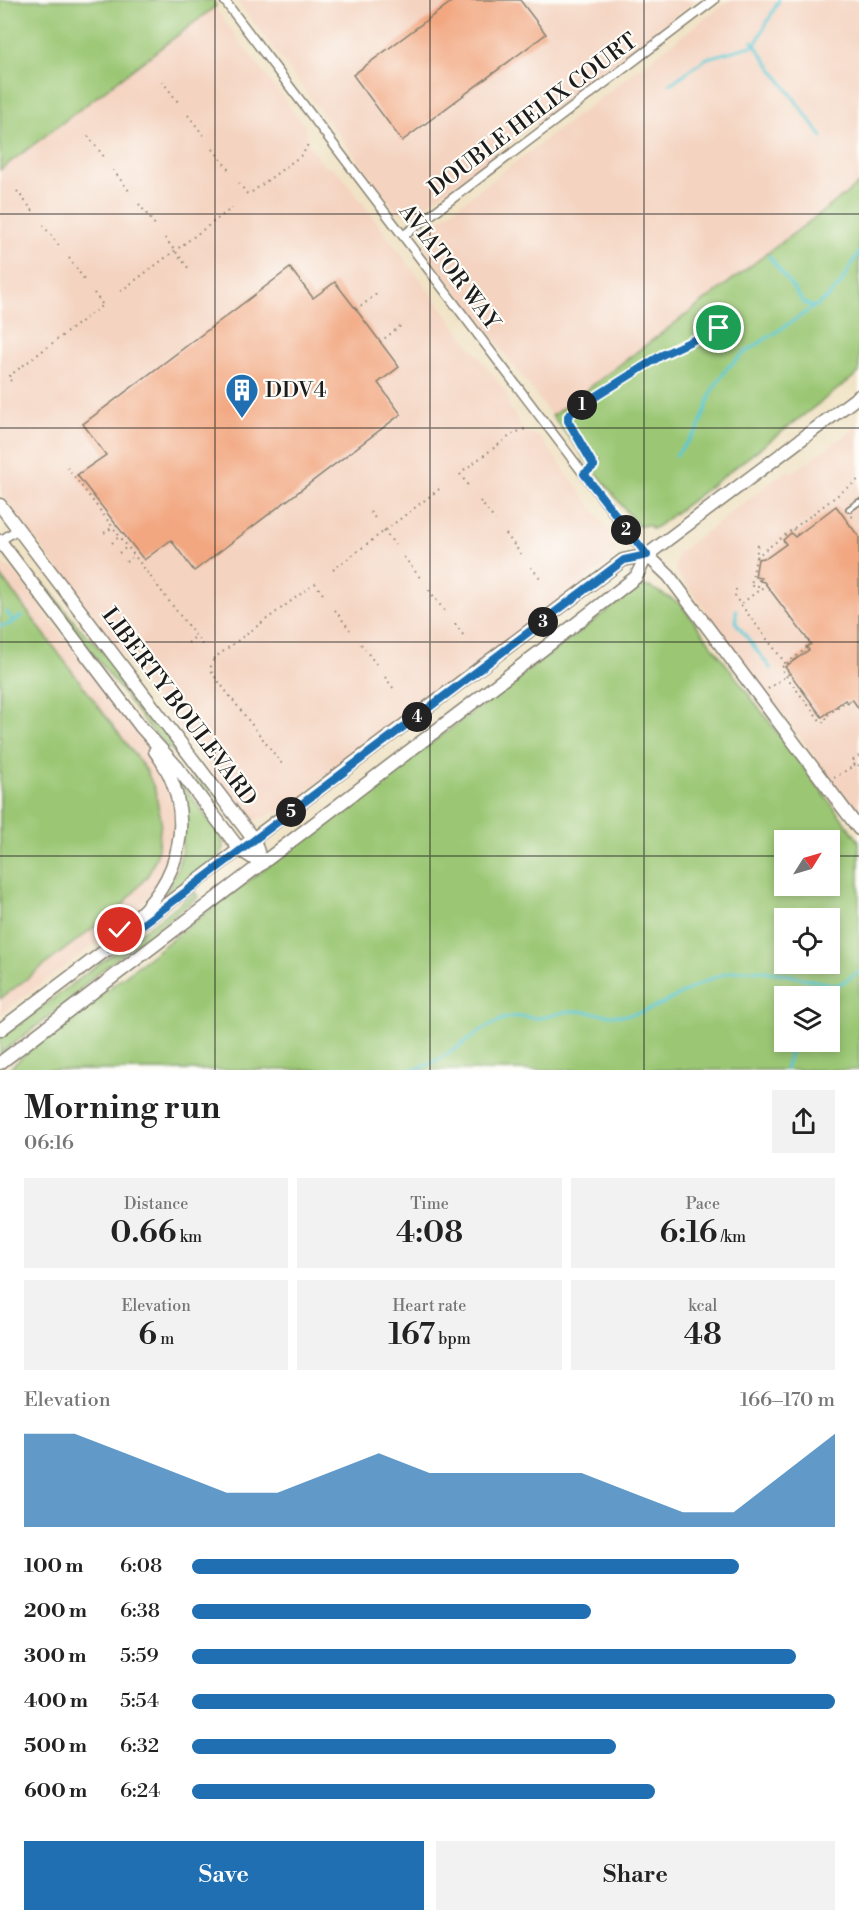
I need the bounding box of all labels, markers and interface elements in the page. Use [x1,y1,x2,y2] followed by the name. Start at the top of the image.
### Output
[423,28,643,202] street label: DOUBLE HELIX COURT
[392,198,506,336] street label: AVIATOR WAY
[693,302,744,353] pin
[702,311,735,344] icon: arrive
[224,372,260,419] building icon: DDV4
[265,377,327,404] place label: DDV4
[567,390,597,420] pin: 1
[578,395,586,415] text: 1
[611,515,641,545] pin: 2
[621,520,631,540] text: 2
[96,603,262,811] street label: LIBERTY BOULEVARD
[528,607,558,637] pin: 3
[538,612,548,632] text: 3
[402,702,432,732] pin: 4
[412,707,422,727] text: 4
[276,797,306,827] pin: 5
[286,802,296,822] text: 5
[774,830,840,896] north arrow
[774,830,840,1052] map controls
[94,904,145,955] pin
[774,908,840,974] button: locate
[103,913,136,946] icon: check
[774,986,840,1052] button: layers
[24,1088,221,1129] text: Morning run
[772,1090,835,1153] button: share
[24,1131,74,1156] text: 06:16
[124,1194,188,1214] text: Distance
[410,1194,449,1214] text: Time
[686,1194,720,1214] text: Pace
[110,1214,176,1252] text: 0.66
[396,1214,463,1252] text: 4:08
[660,1214,717,1252] text: 6:16
[176,1227,202,1247] text: km
[717,1227,746,1247] text: /km
[122,1296,191,1316] text: Elevation
[393,1296,466,1316] text: Heart rate
[688,1296,717,1316] text: kcal
[138,1316,157,1354] text: 6
[388,1316,435,1354] text: 167
[684,1316,722,1354] text: 48
[157,1329,174,1349] text: m
[435,1329,471,1349] text: bpm
[24,1388,111,1413] text: Elevation
[740,1388,835,1413] text: 166–170 m
[24,1554,83,1579] text: 100 m
[120,1554,162,1579] text: 6:08
[24,1599,87,1624] text: 200 m
[120,1599,160,1624] text: 6:38
[24,1644,87,1669] text: 300 m
[120,1644,159,1669] text: 5:59
[24,1689,88,1714] text: 400 m
[120,1689,159,1714] text: 5:54
[24,1734,87,1759] text: 500 m
[120,1734,159,1759] text: 6:32
[24,1779,87,1804] text: 600 m
[120,1779,160,1804] text: 6:24
[24,1841,424,1910] button: Save
[436,1841,835,1910] button: Share

